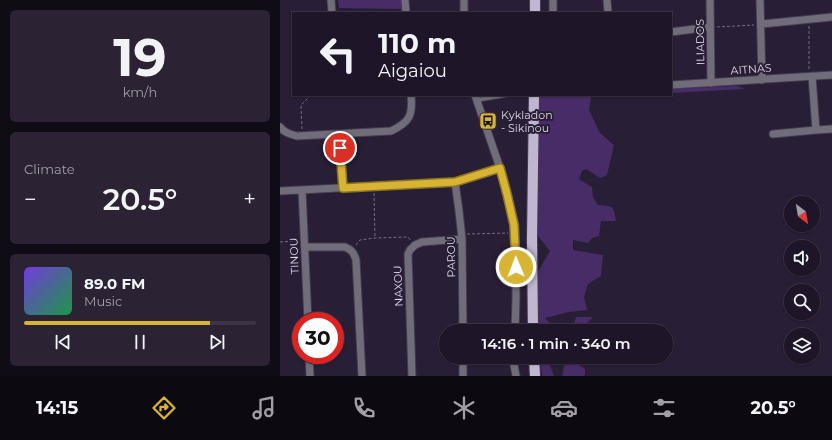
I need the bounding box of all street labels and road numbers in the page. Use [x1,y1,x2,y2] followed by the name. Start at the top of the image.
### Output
[693,19,707,65] street label: ILIADOS
[730,61,772,77] street label: AITNAS
[444,236,458,278] street label: PAROU
[286,238,302,274] street label: TINOU
[390,265,406,307] street label: NAXOU

